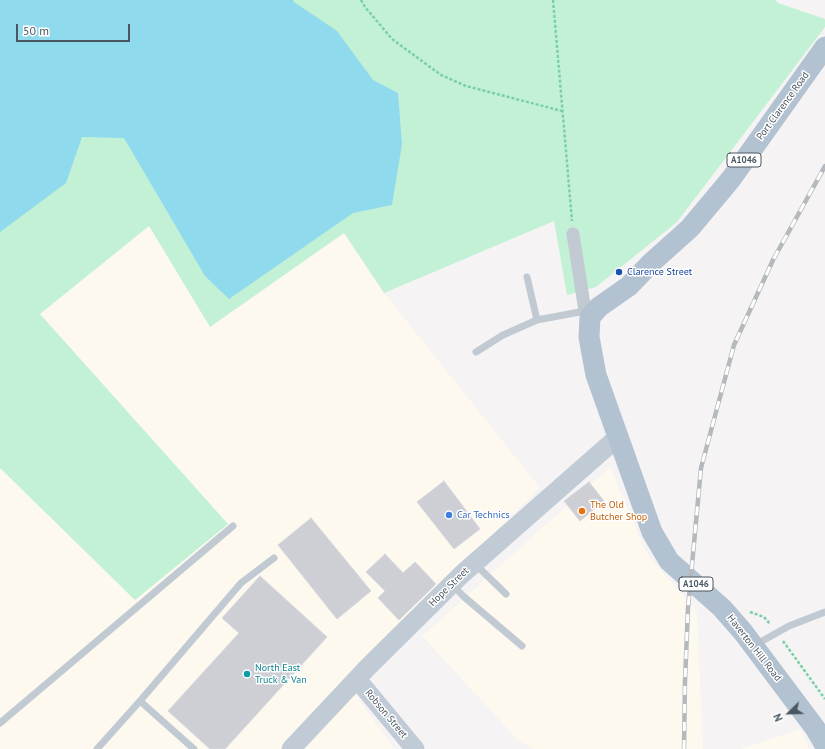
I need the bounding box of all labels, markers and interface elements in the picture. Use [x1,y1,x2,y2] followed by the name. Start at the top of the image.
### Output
[18,16,132,42] scale bar
[23,23,49,38] text: 50 m
[754,70,812,142] street label: Port Clarence Road
[727,153,761,167] road number: A1046
[627,266,692,278] place label: Clarence Street
[614,267,624,277] marker: Clarence Street
[590,499,647,522] place label: The Old Butcher Shop
[577,506,587,516] marker: The Old Butcher Shop
[457,509,510,521] place label: Car Technics
[444,510,454,520] marker: Car Technics
[427,565,471,609] street label: Hope Street
[679,577,713,591] road number: A1046
[724,612,784,684] street label: Haverton Hill Road
[255,662,307,686] place label: North East Truck & Van
[242,669,252,679] marker: North East Truck & Van
[362,687,410,741] street label: Robson Street
[769,693,809,733] north arrow
[770,712,786,724] text: N

